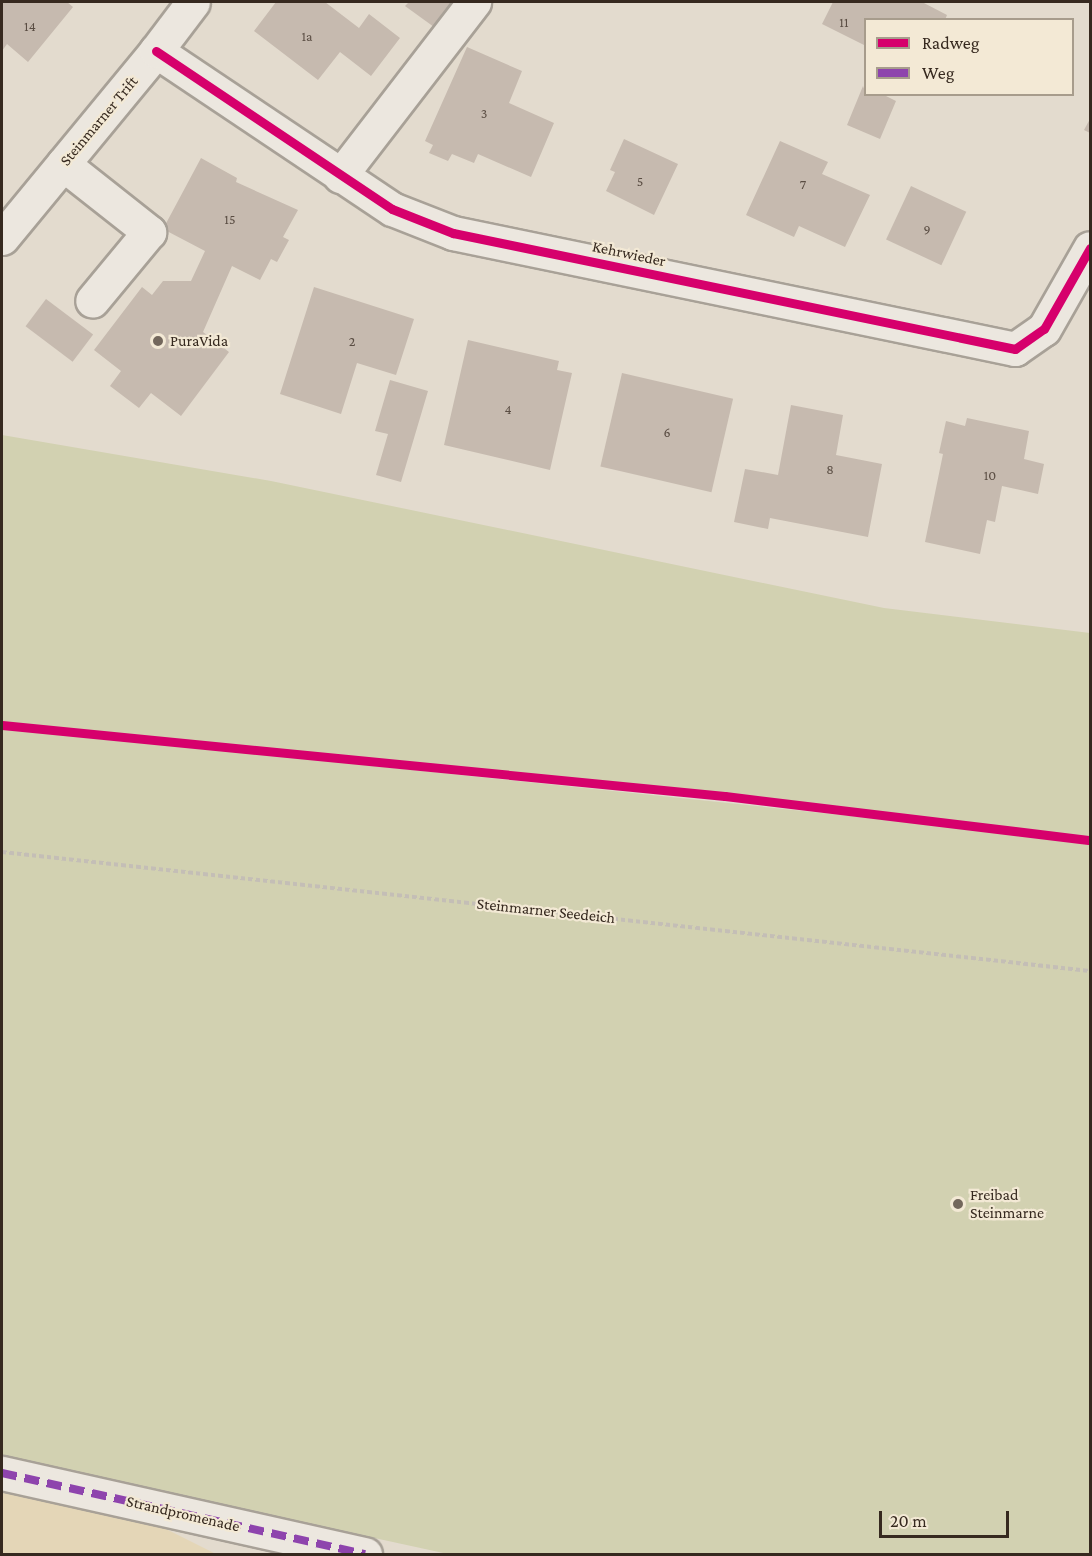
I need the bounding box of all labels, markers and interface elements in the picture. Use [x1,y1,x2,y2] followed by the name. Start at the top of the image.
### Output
[839,14,849,30] house number: 11
[24,18,36,34] house number: 14
[864,18,1074,96] legend
[301,28,313,44] house number: 1a
[922,33,979,53] text: Radweg
[922,63,954,83] text: Weg
[56,72,142,170] street label: Steinmarner Trift
[481,105,487,121] house number: 3
[637,173,643,189] house number: 5
[800,176,806,192] house number: 7
[224,211,236,227] house number: 15
[923,221,931,237] house number: 9
[591,237,667,271] street label: Kehrwieder
[170,331,228,351] place label: PuraVida
[349,333,355,349] house number: 2
[151,334,165,348] marker: PuraVida
[504,401,512,417] house number: 4
[663,424,671,440] house number: 6
[826,461,834,477] house number: 8
[984,467,996,483] house number: 10
[476,894,616,928] street label: Steinmarner Seedeich
[970,1185,1044,1223] place label: Freibad Steinmarne
[951,1197,965,1211] marker: Freibad Steinmarne
[125,1492,241,1536] street label: Strandpromenade
[882,1499,1012,1537] scale bar
[890,1511,927,1531] text: 20 m

